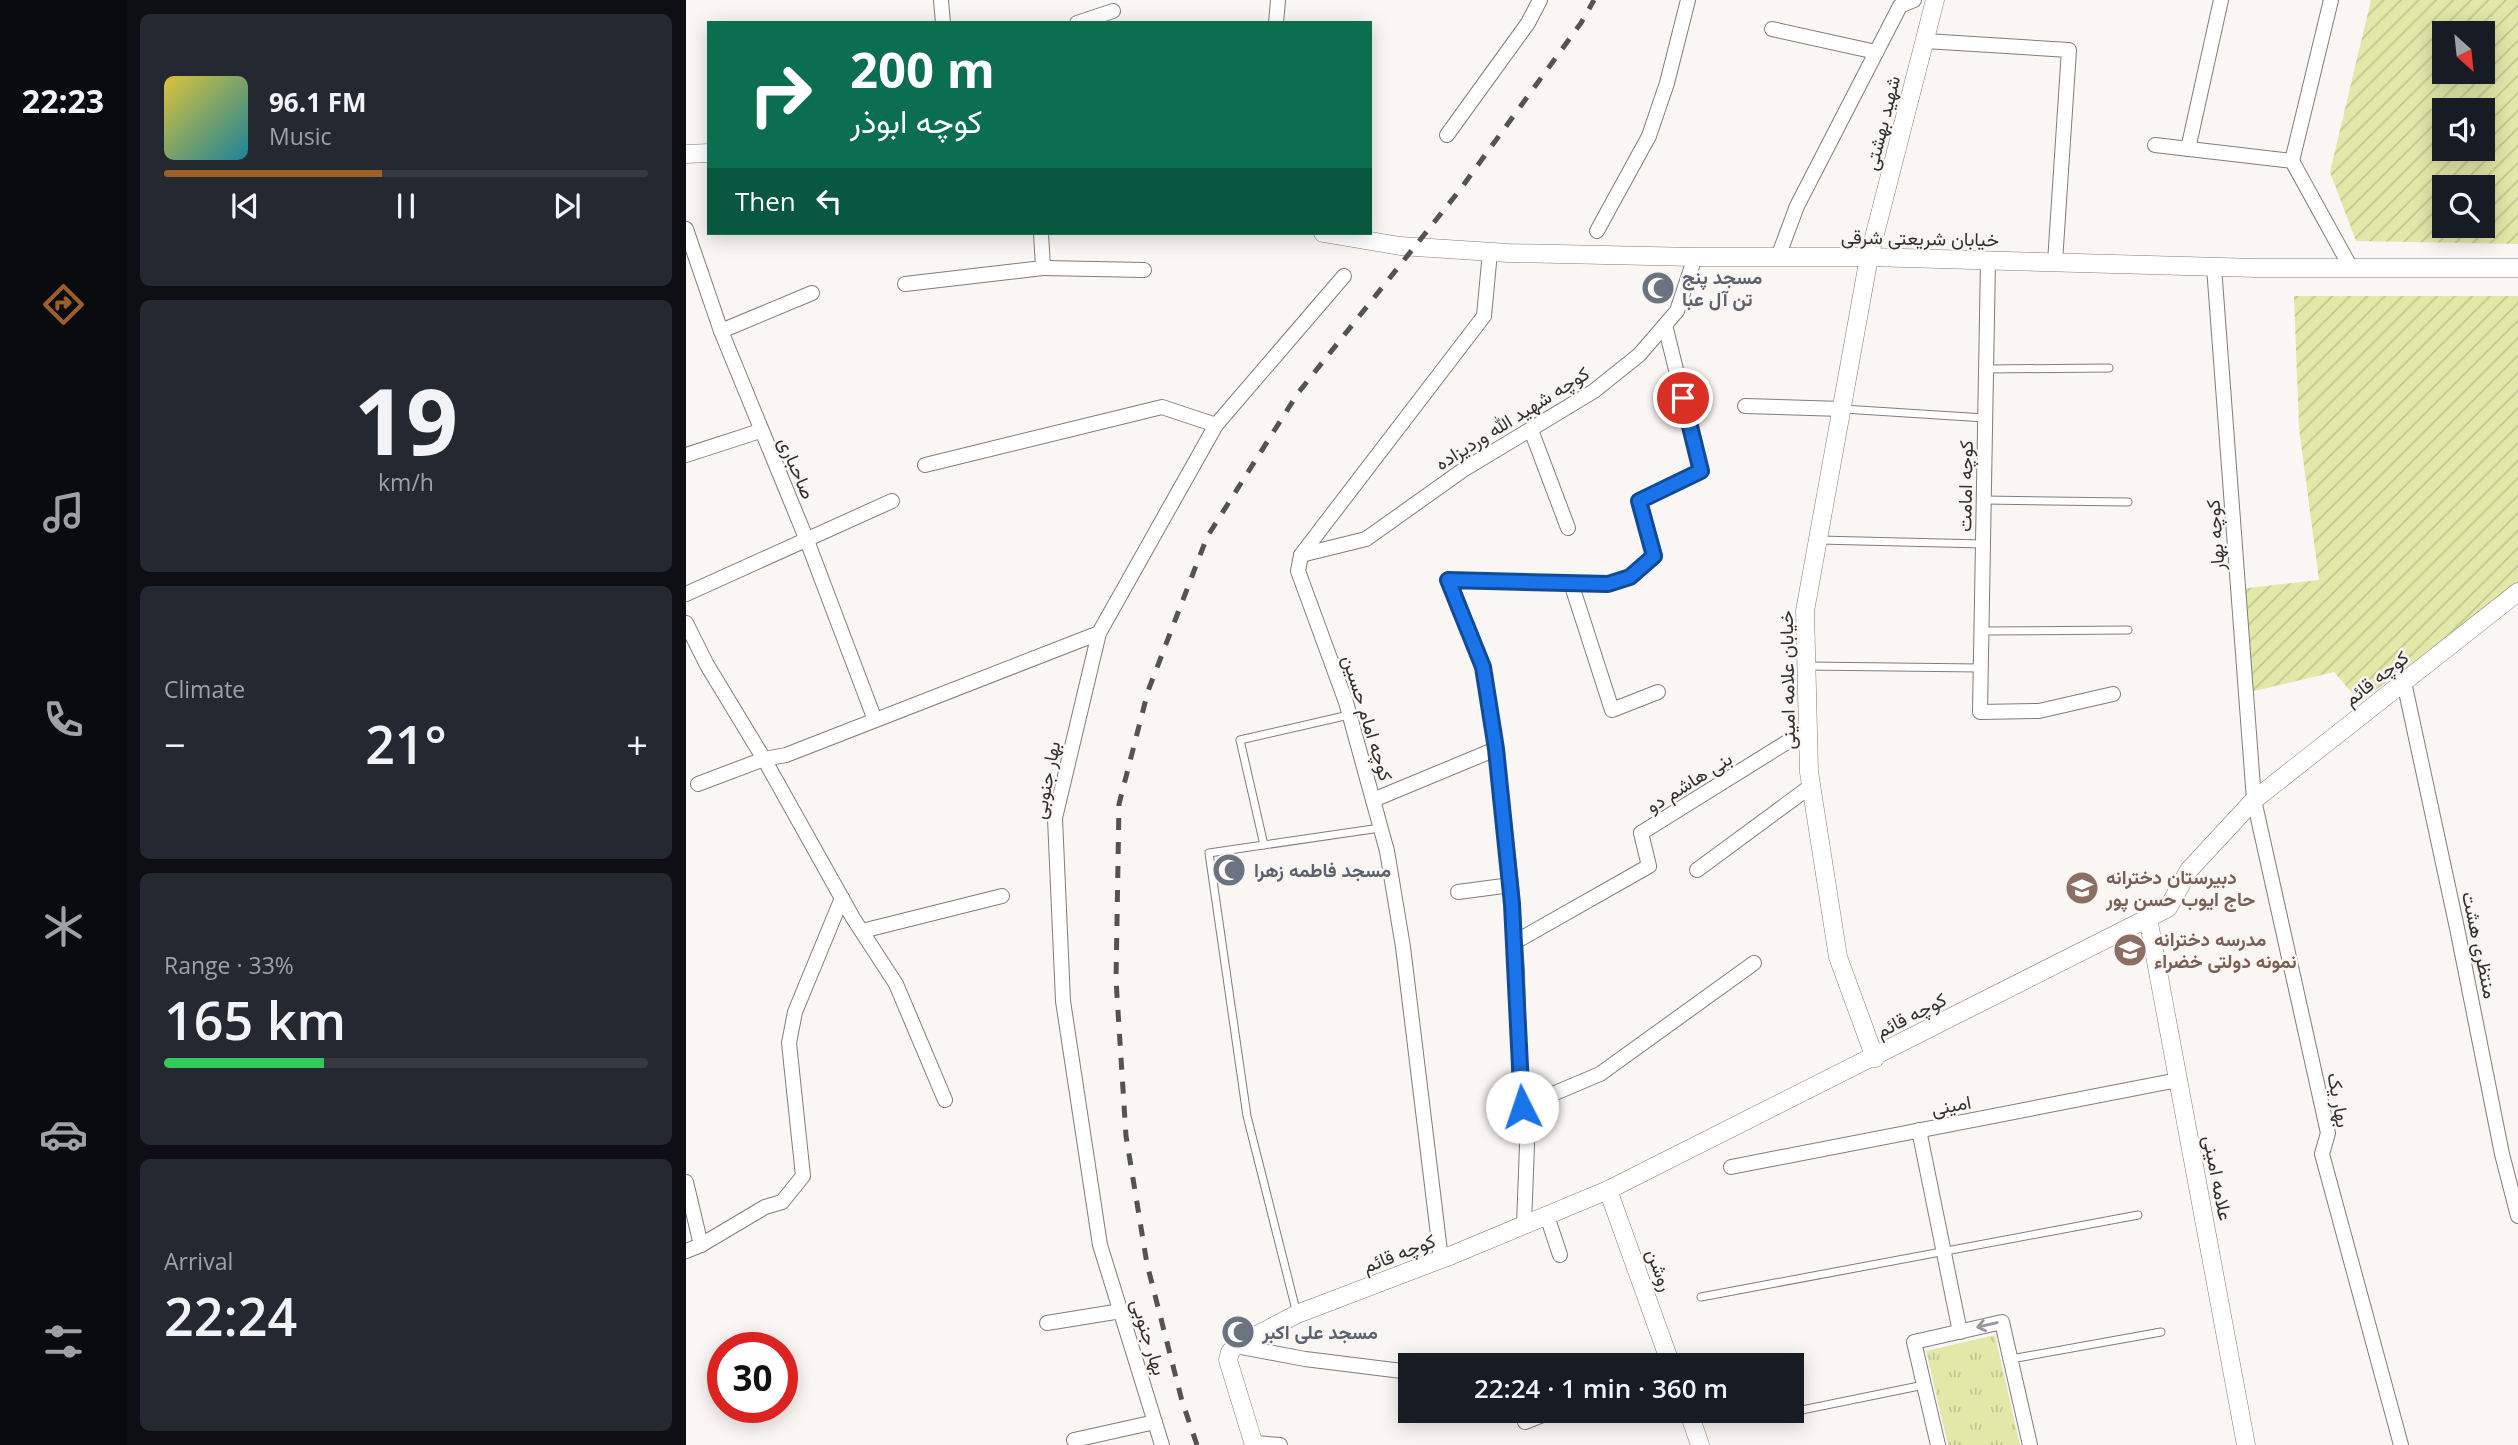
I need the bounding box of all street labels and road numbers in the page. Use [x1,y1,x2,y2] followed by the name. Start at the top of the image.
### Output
[1858,73,1906,173] street label: شهید بهشتی
[1841,224,1999,252] street label: خیابان شریعتی شرقی
[1430,360,1595,477] street label: کوچه شهید الله وردیزاده
[772,433,822,503] street label: صاحباری
[1951,440,1980,532] street label: کوچه امامت
[2200,499,2232,572] street label: کوچه بهار
[1773,610,1801,750] street label: خیابان علامه امینی
[2338,644,2415,712] street label: کوچه قائم
[1336,652,1399,784] street label: کوچه امام حسین
[1026,739,1066,821] street label: بهار جنوبی
[1641,745,1737,819] street label: بنی هاشم دو
[2456,889,2504,1001] street label: منتظری هشت
[1871,986,1951,1045] street label: کوچه قائم
[2321,1071,2357,1129] street label: بهار یک
[1929,1088,1973,1122] street label: امینی
[2197,1133,2239,1223] street label: علامه امینی
[1359,1227,1439,1280] street label: کوچه قائم
[1640,1245,1680,1295] street label: روشن
[1125,1296,1173,1378] street label: بهار جنوبی

